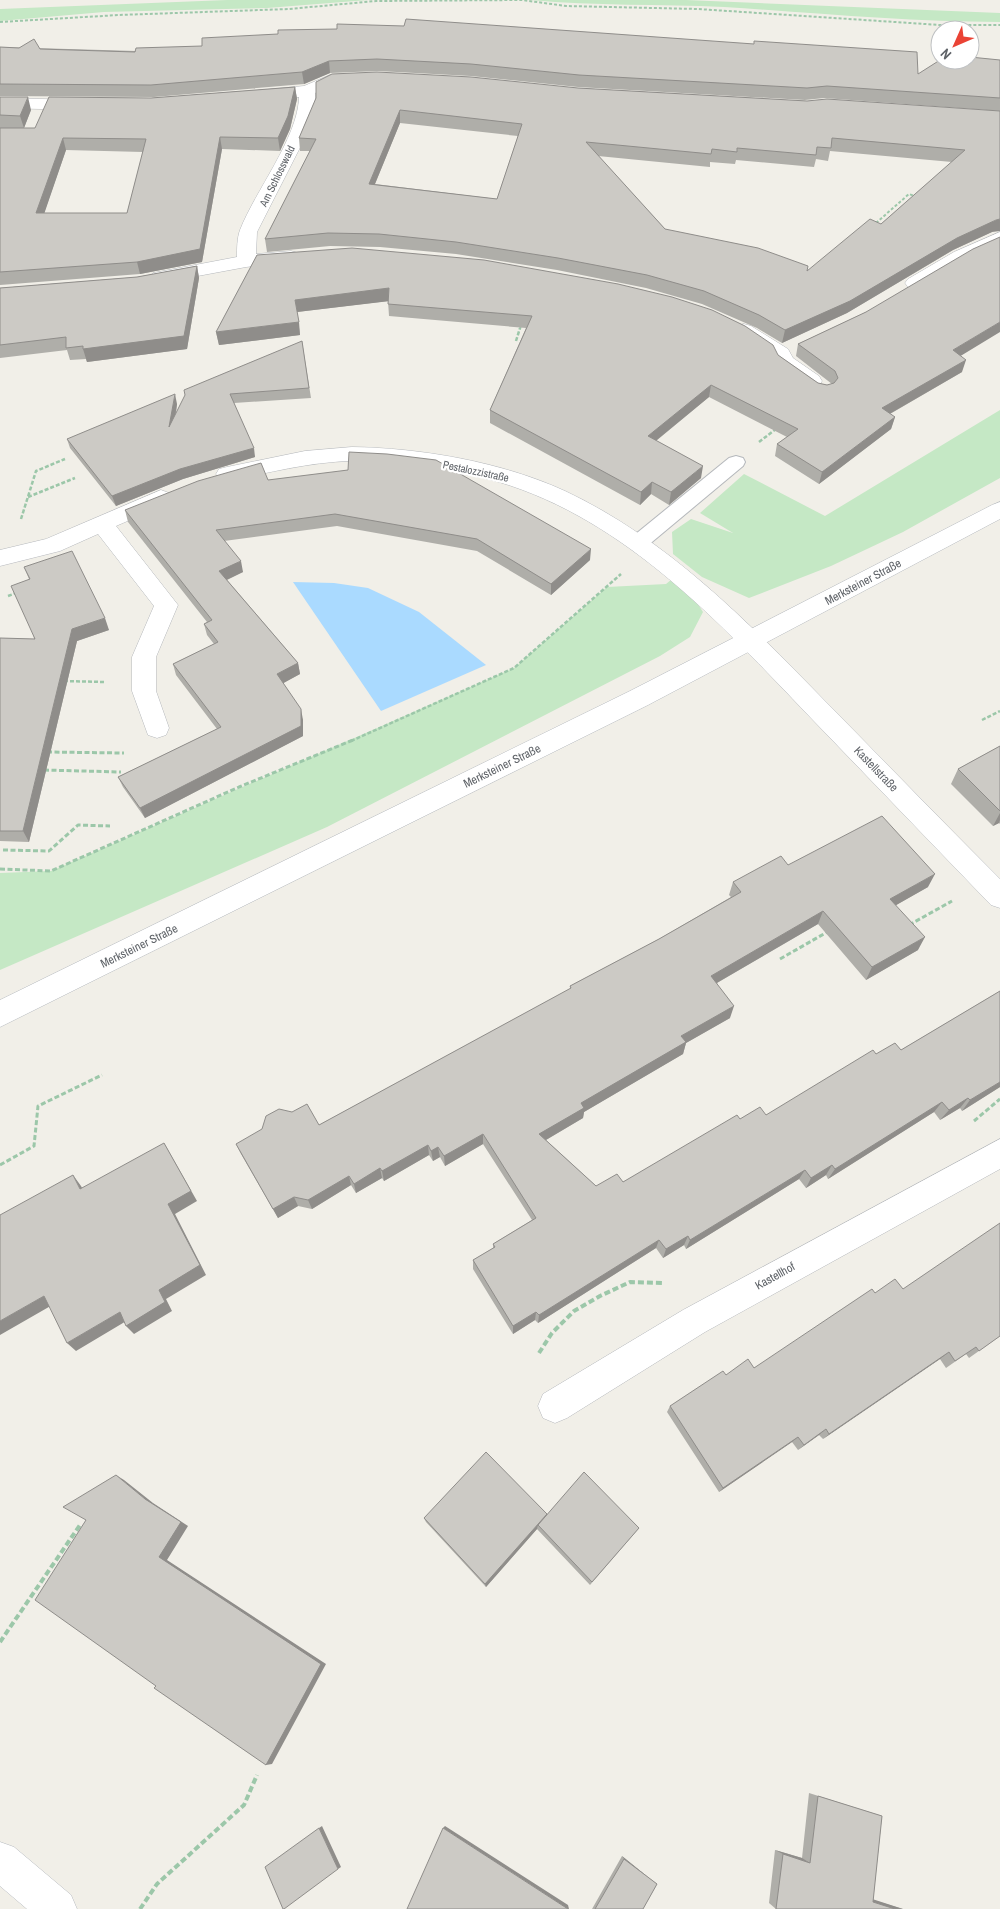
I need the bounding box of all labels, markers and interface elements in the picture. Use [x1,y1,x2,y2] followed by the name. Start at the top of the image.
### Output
[930,20,980,70] north arrow
[937,45,955,63] text: N
[256,143,298,210] street label: Am Schlosswald
[442,457,510,485] street label: Pestalozzistraße
[822,555,904,609] street label: Merksteiner Straße
[461,740,543,792] street label: Merksteiner Straße
[850,743,902,795] street label: Kastellstraße
[98,920,180,972] street label: Merksteiner Straße
[752,1258,798,1293] street label: Kastellhof

